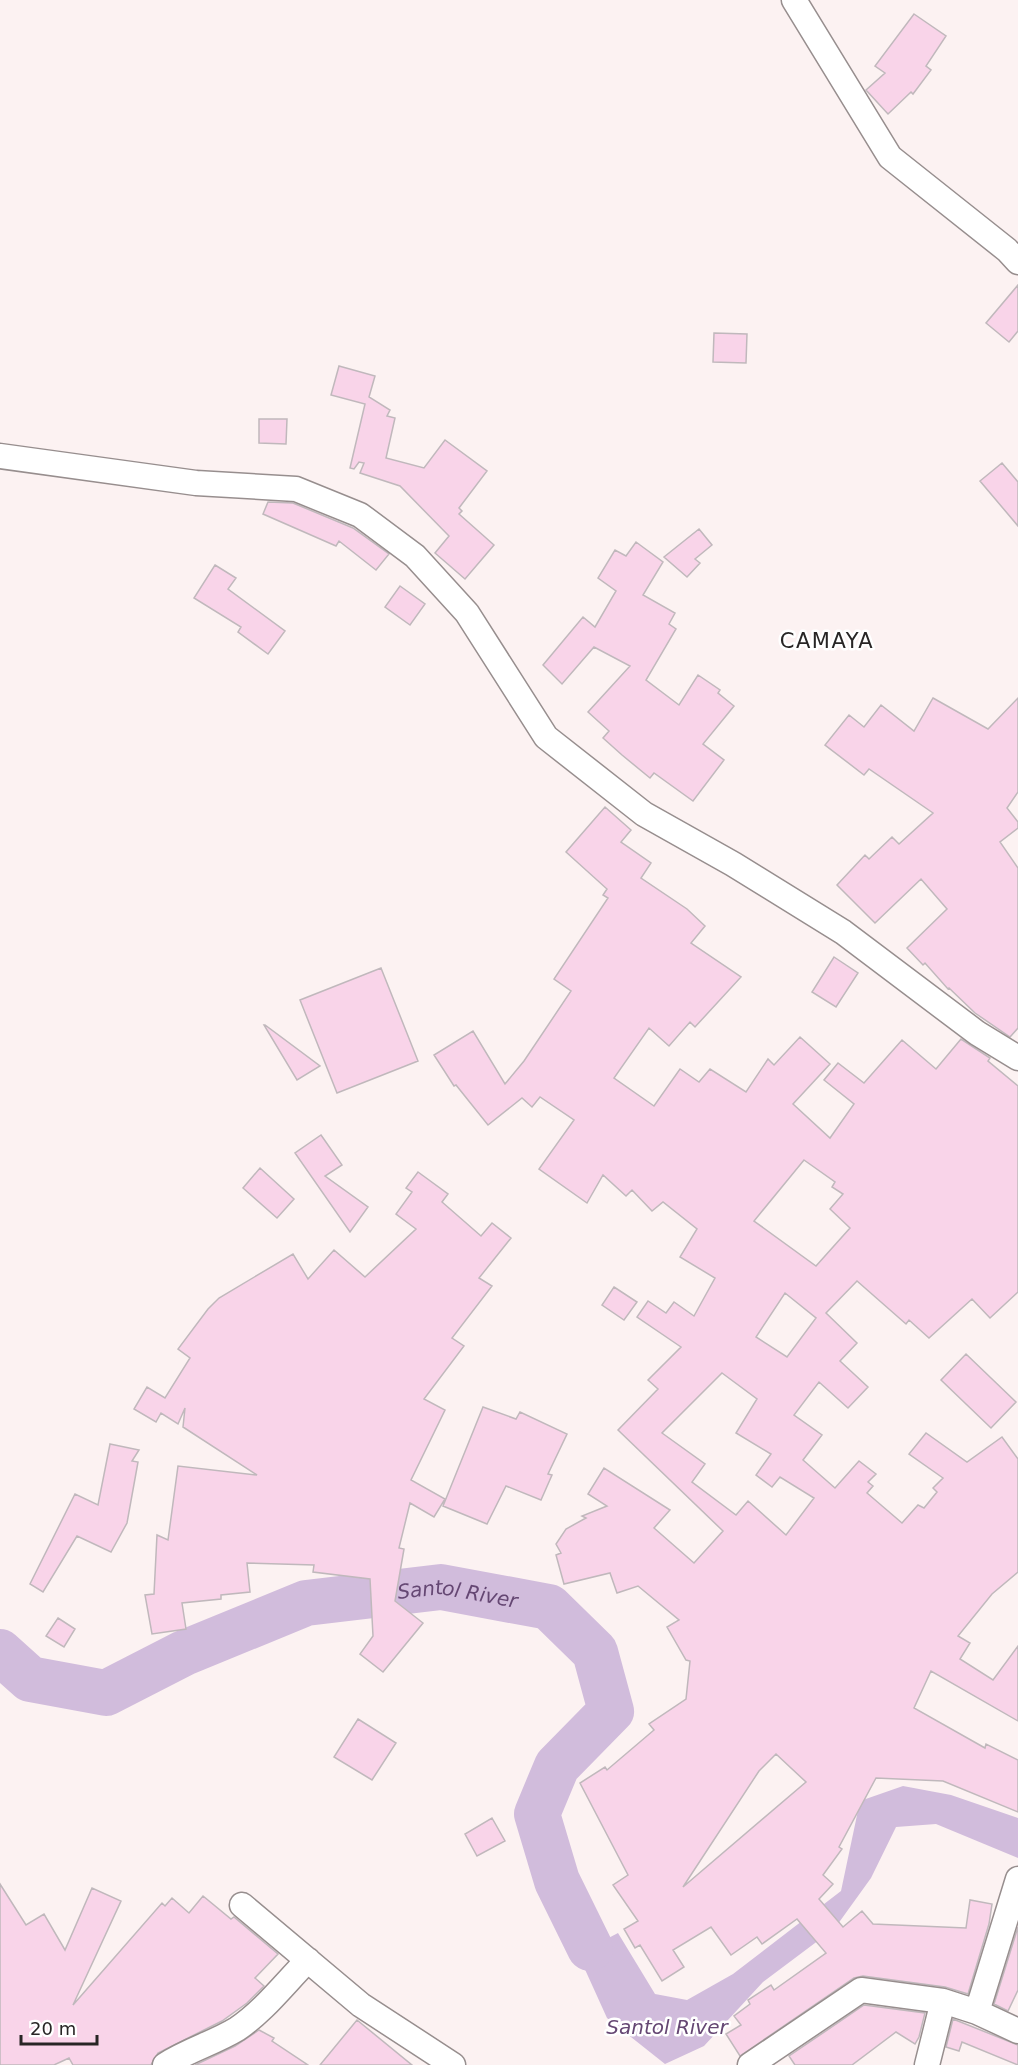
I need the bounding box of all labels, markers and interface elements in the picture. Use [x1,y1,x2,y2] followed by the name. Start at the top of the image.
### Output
[780,629,874,653] district label: CAMAYA
[396,1575,521,1613] water label: Santol River
[21,2008,98,2046] scale bar
[606,2015,729,2039] water label: Santol River
[30,2018,76,2039] text: 20 m

